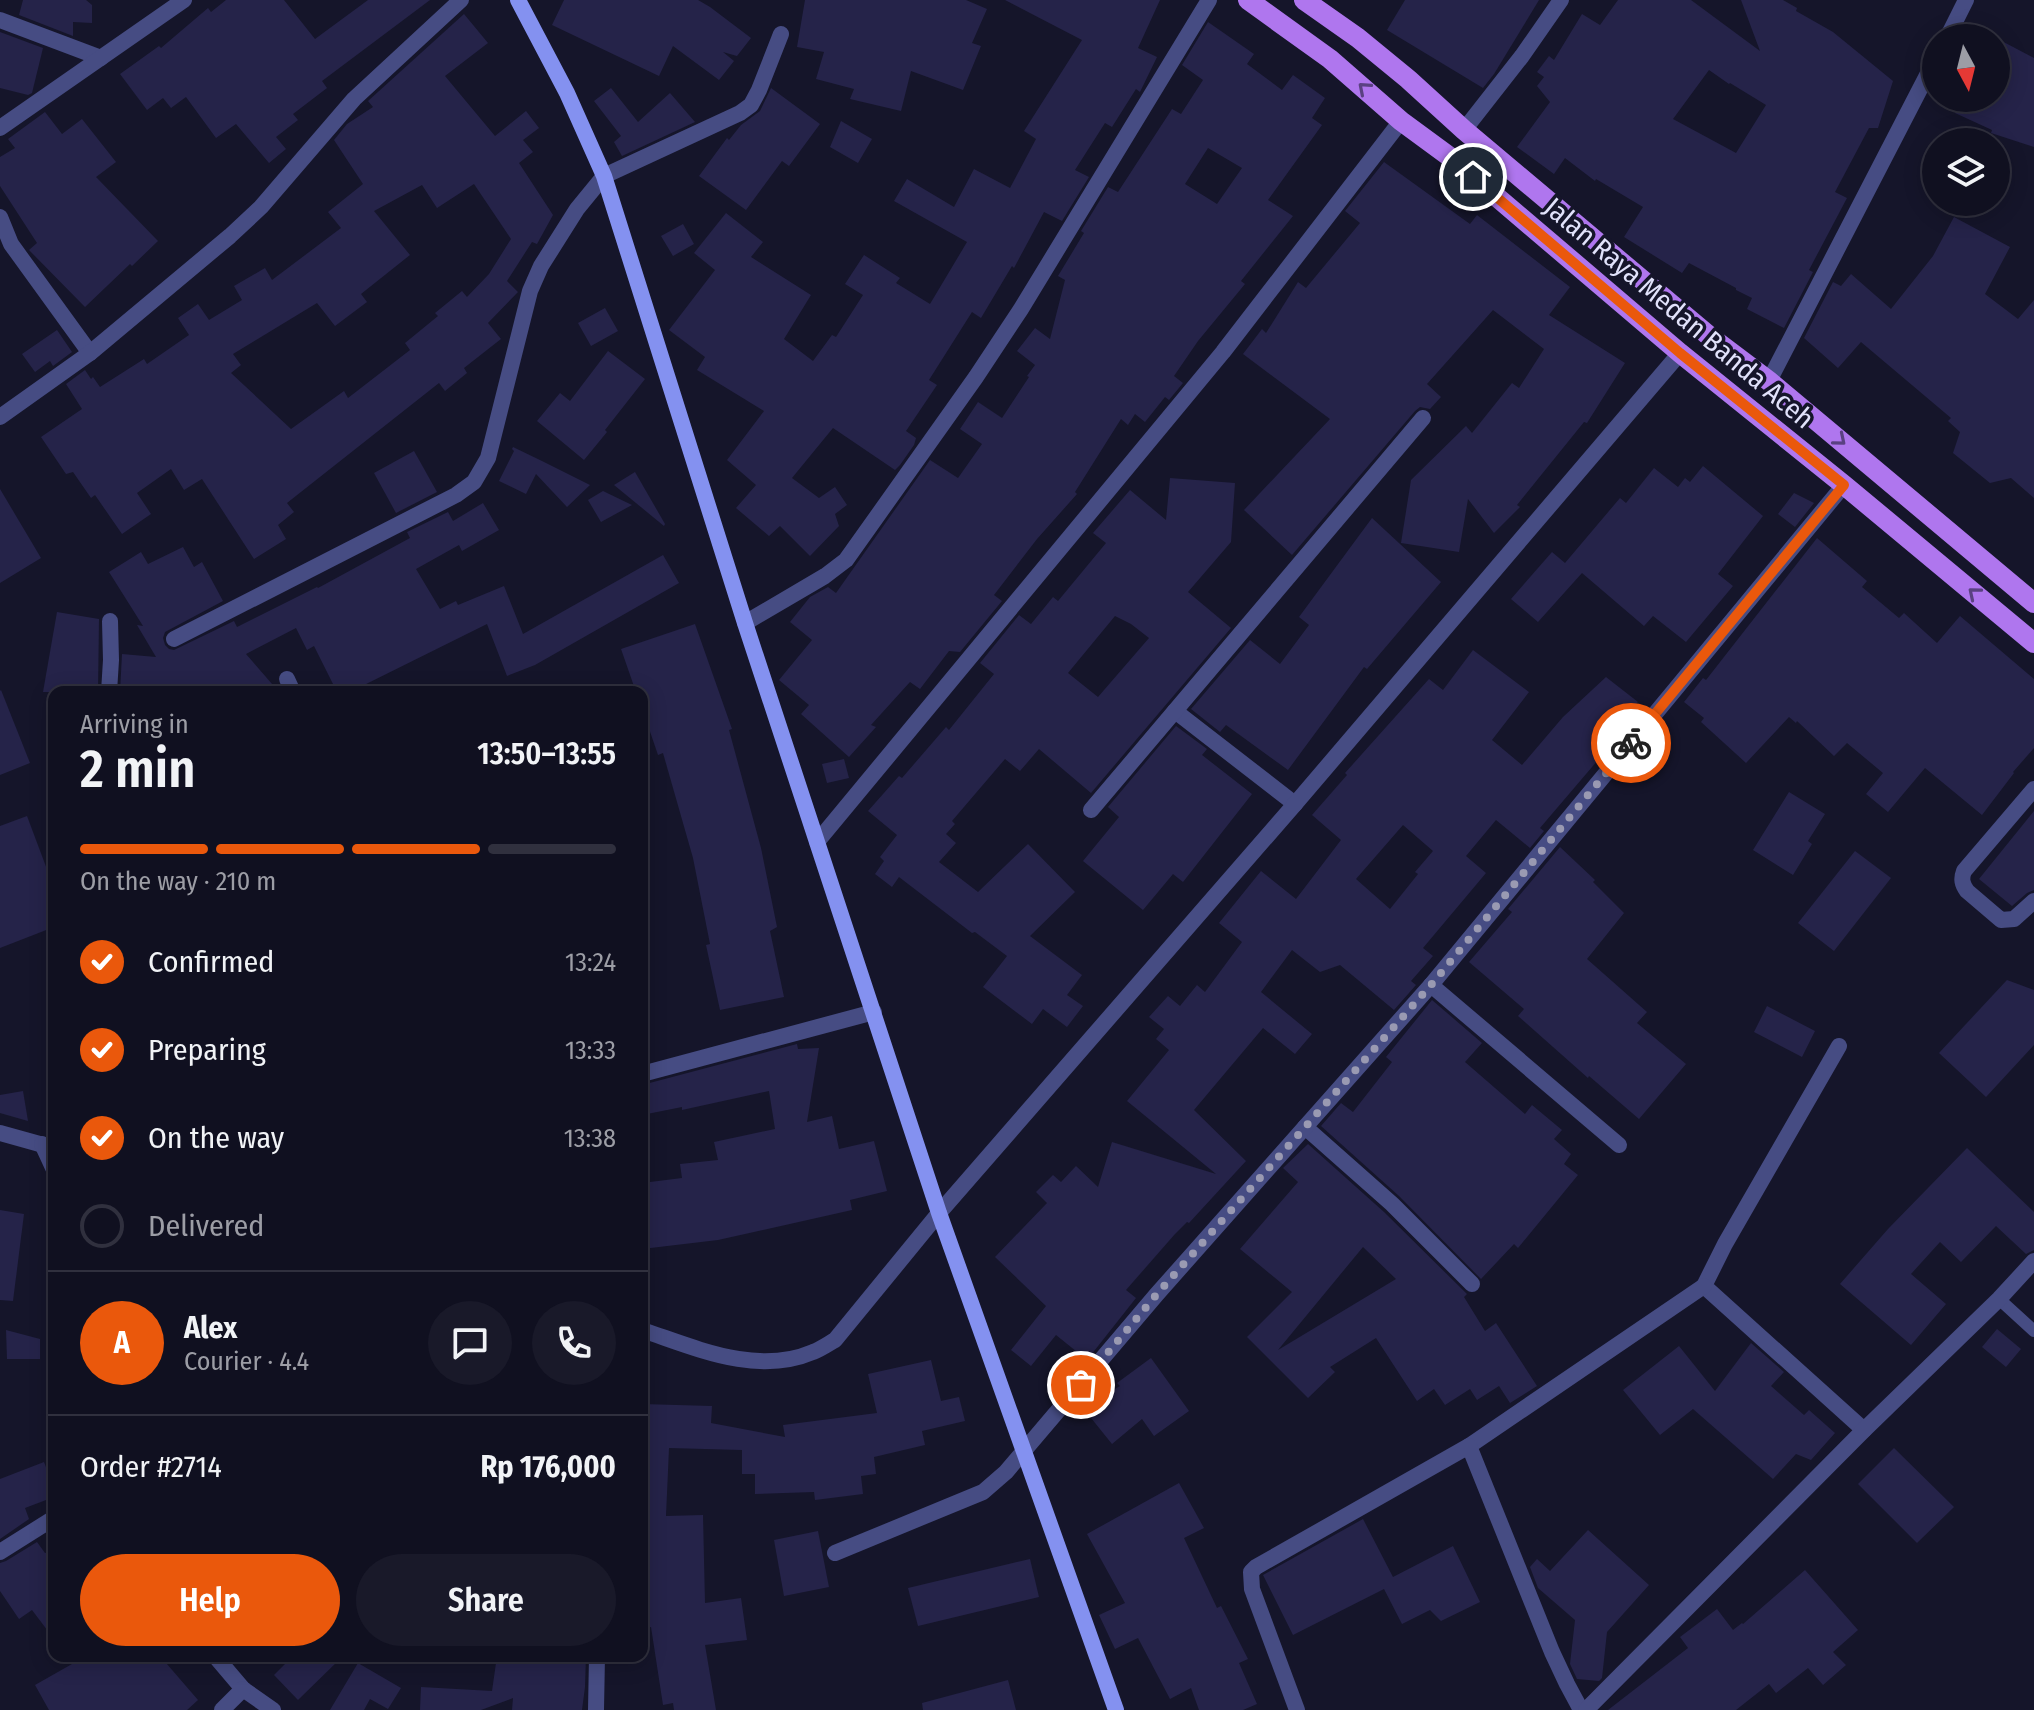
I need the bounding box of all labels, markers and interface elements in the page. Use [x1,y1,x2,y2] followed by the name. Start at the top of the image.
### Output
[1922,24,2010,112] north arrow
[1922,24,2010,216] map controls
[1359,83,1374,98] one-way arrow
[1922,128,2010,216] button: layers
[1439,143,1507,211] pin
[1451,155,1495,199] icon: home
[1537,191,1821,435] street label: Jalan Raya Medan Banda Aceh
[1831,430,1846,445] one-way arrow
[1969,588,1983,603] one-way arrow
[1591,703,1671,783] courier
[80,709,189,740] text: Arriving in
[1609,721,1653,765] icon: bike
[477,736,616,772] text: 13:50–13:55
[80,738,196,801] text: 2 min
[80,866,276,897] text: On the way · 210 m
[80,940,124,984] icon: check
[148,944,274,980] text: Confirmed
[565,947,616,978] text: 13:24
[80,1028,124,1072] icon: check
[148,1032,266,1068] text: Preparing
[565,1035,616,1066] text: 13:33
[80,1116,124,1160] icon: check
[148,1120,284,1156] text: On the way
[564,1123,616,1154] text: 13:38
[148,1208,264,1244] text: Delivered
[428,1301,512,1385] button: chat
[532,1301,616,1385] button: phone
[184,1310,237,1346] text: Alex
[114,1325,130,1361] text: A
[184,1346,309,1377] text: Courier · 4.4
[1047,1351,1115,1419] pin
[1059,1363,1103,1407] icon: bag
[80,1449,222,1485] text: Order #2714
[480,1449,616,1485] text: Rp 176,000
[80,1554,340,1646] button: Help
[356,1554,616,1646] button: Share

